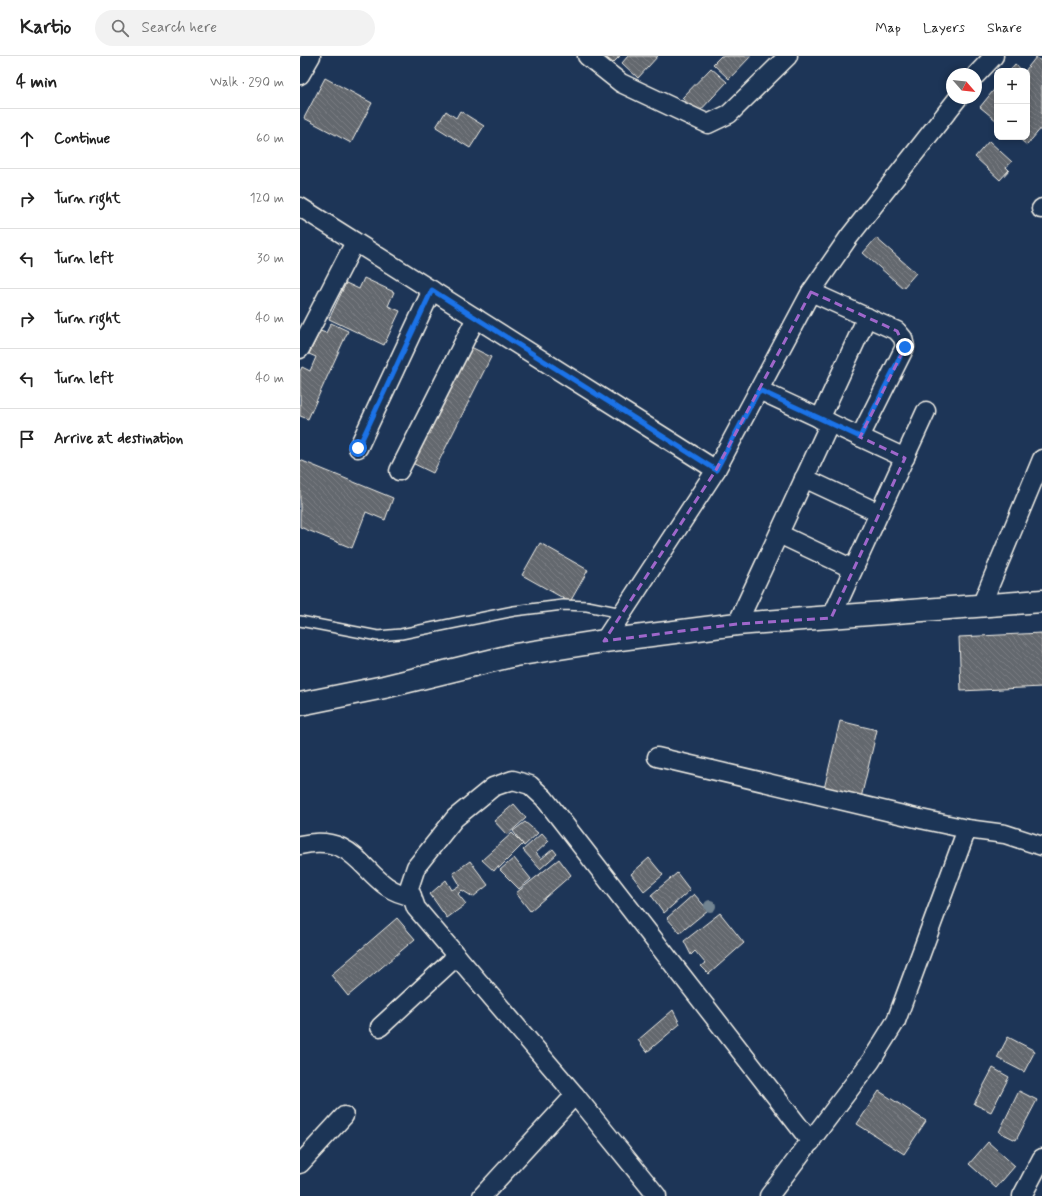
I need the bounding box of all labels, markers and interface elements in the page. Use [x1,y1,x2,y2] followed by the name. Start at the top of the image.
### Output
[95,10,375,46] search box
[20,15,71,40] text: Kartio
[109,17,131,39] icon: search
[141,18,217,38] text: Search here
[875,19,901,37] text: Map
[923,19,965,37] text: Layers
[987,19,1022,37] text: Share
[946,68,982,104] north arrow
[994,68,1030,140] map controls
[994,68,1030,104] button: +
[16,71,57,93] text: 4 min
[210,74,284,91] text: Walk · 290 m
[994,104,1030,140] button: −
[16,128,38,150] icon: ahead
[54,129,110,149] text: Continue
[256,130,284,147] text: 60 m
[16,188,38,210] icon: right
[54,189,121,209] text: Turn right
[250,190,284,207] text: 120 m
[16,248,38,270] icon: left
[54,249,114,269] text: Turn left
[257,250,284,267] text: 30 m
[16,308,38,330] icon: right
[54,309,121,329] text: Turn right
[255,310,284,327] text: 40 m
[896,338,914,356] route end
[16,368,38,390] icon: left
[54,369,114,389] text: Turn left
[255,370,284,387] text: 40 m
[16,428,38,450] icon: arrive
[54,429,183,449] text: Arrive at destination
[349,439,367,457] route start

